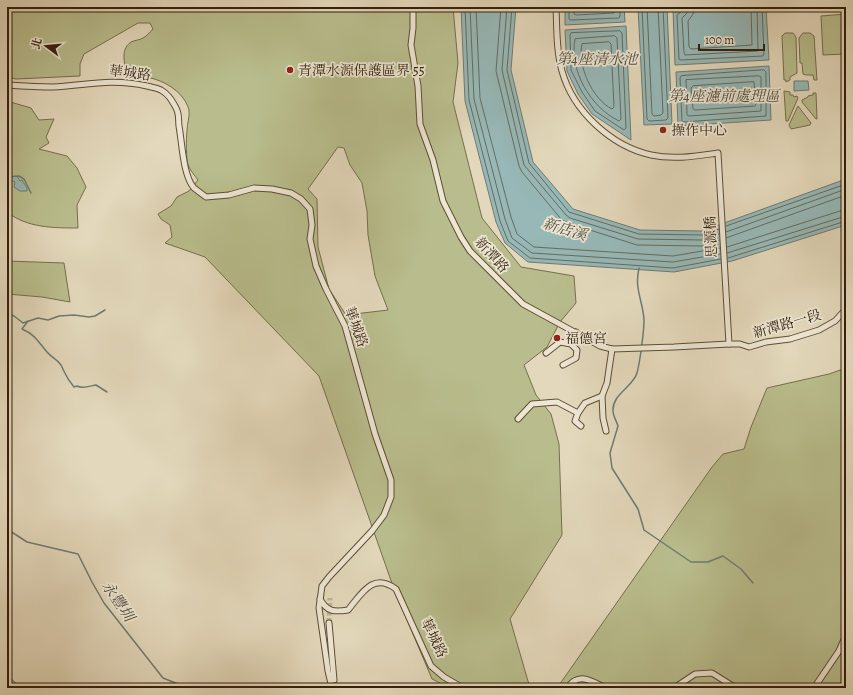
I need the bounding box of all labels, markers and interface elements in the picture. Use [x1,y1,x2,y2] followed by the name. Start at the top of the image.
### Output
[26,26,66,66] north arrow
[699,26,764,52] scale bar
[705,32,734,48] text: 100 m
[28,36,46,51] text: 北
[556,49,640,69] water label: 第4座清水池
[108,61,152,85] street label: 華城路
[298,61,425,80] place label: 青潭水源保護區界 55
[285,65,295,75] marker: 青潭水源保護區界 55
[668,86,782,106] water label: 第4座濾前處理區
[671,121,727,140] place label: 操作中心
[658,125,668,135] marker: 操作中心
[541,213,591,246] water label: 新店溪
[700,216,722,258] street label: 思源橋
[471,233,513,277] street label: 新潭路
[340,304,372,350] street label: 華城路
[751,305,823,343] street label: 新潭路一段
[565,329,607,348] place label: 福德宮
[552,333,562,343] marker: 福德宮
[97,577,141,628] water label: 永豐圳
[416,615,452,661] street label: 華城路

